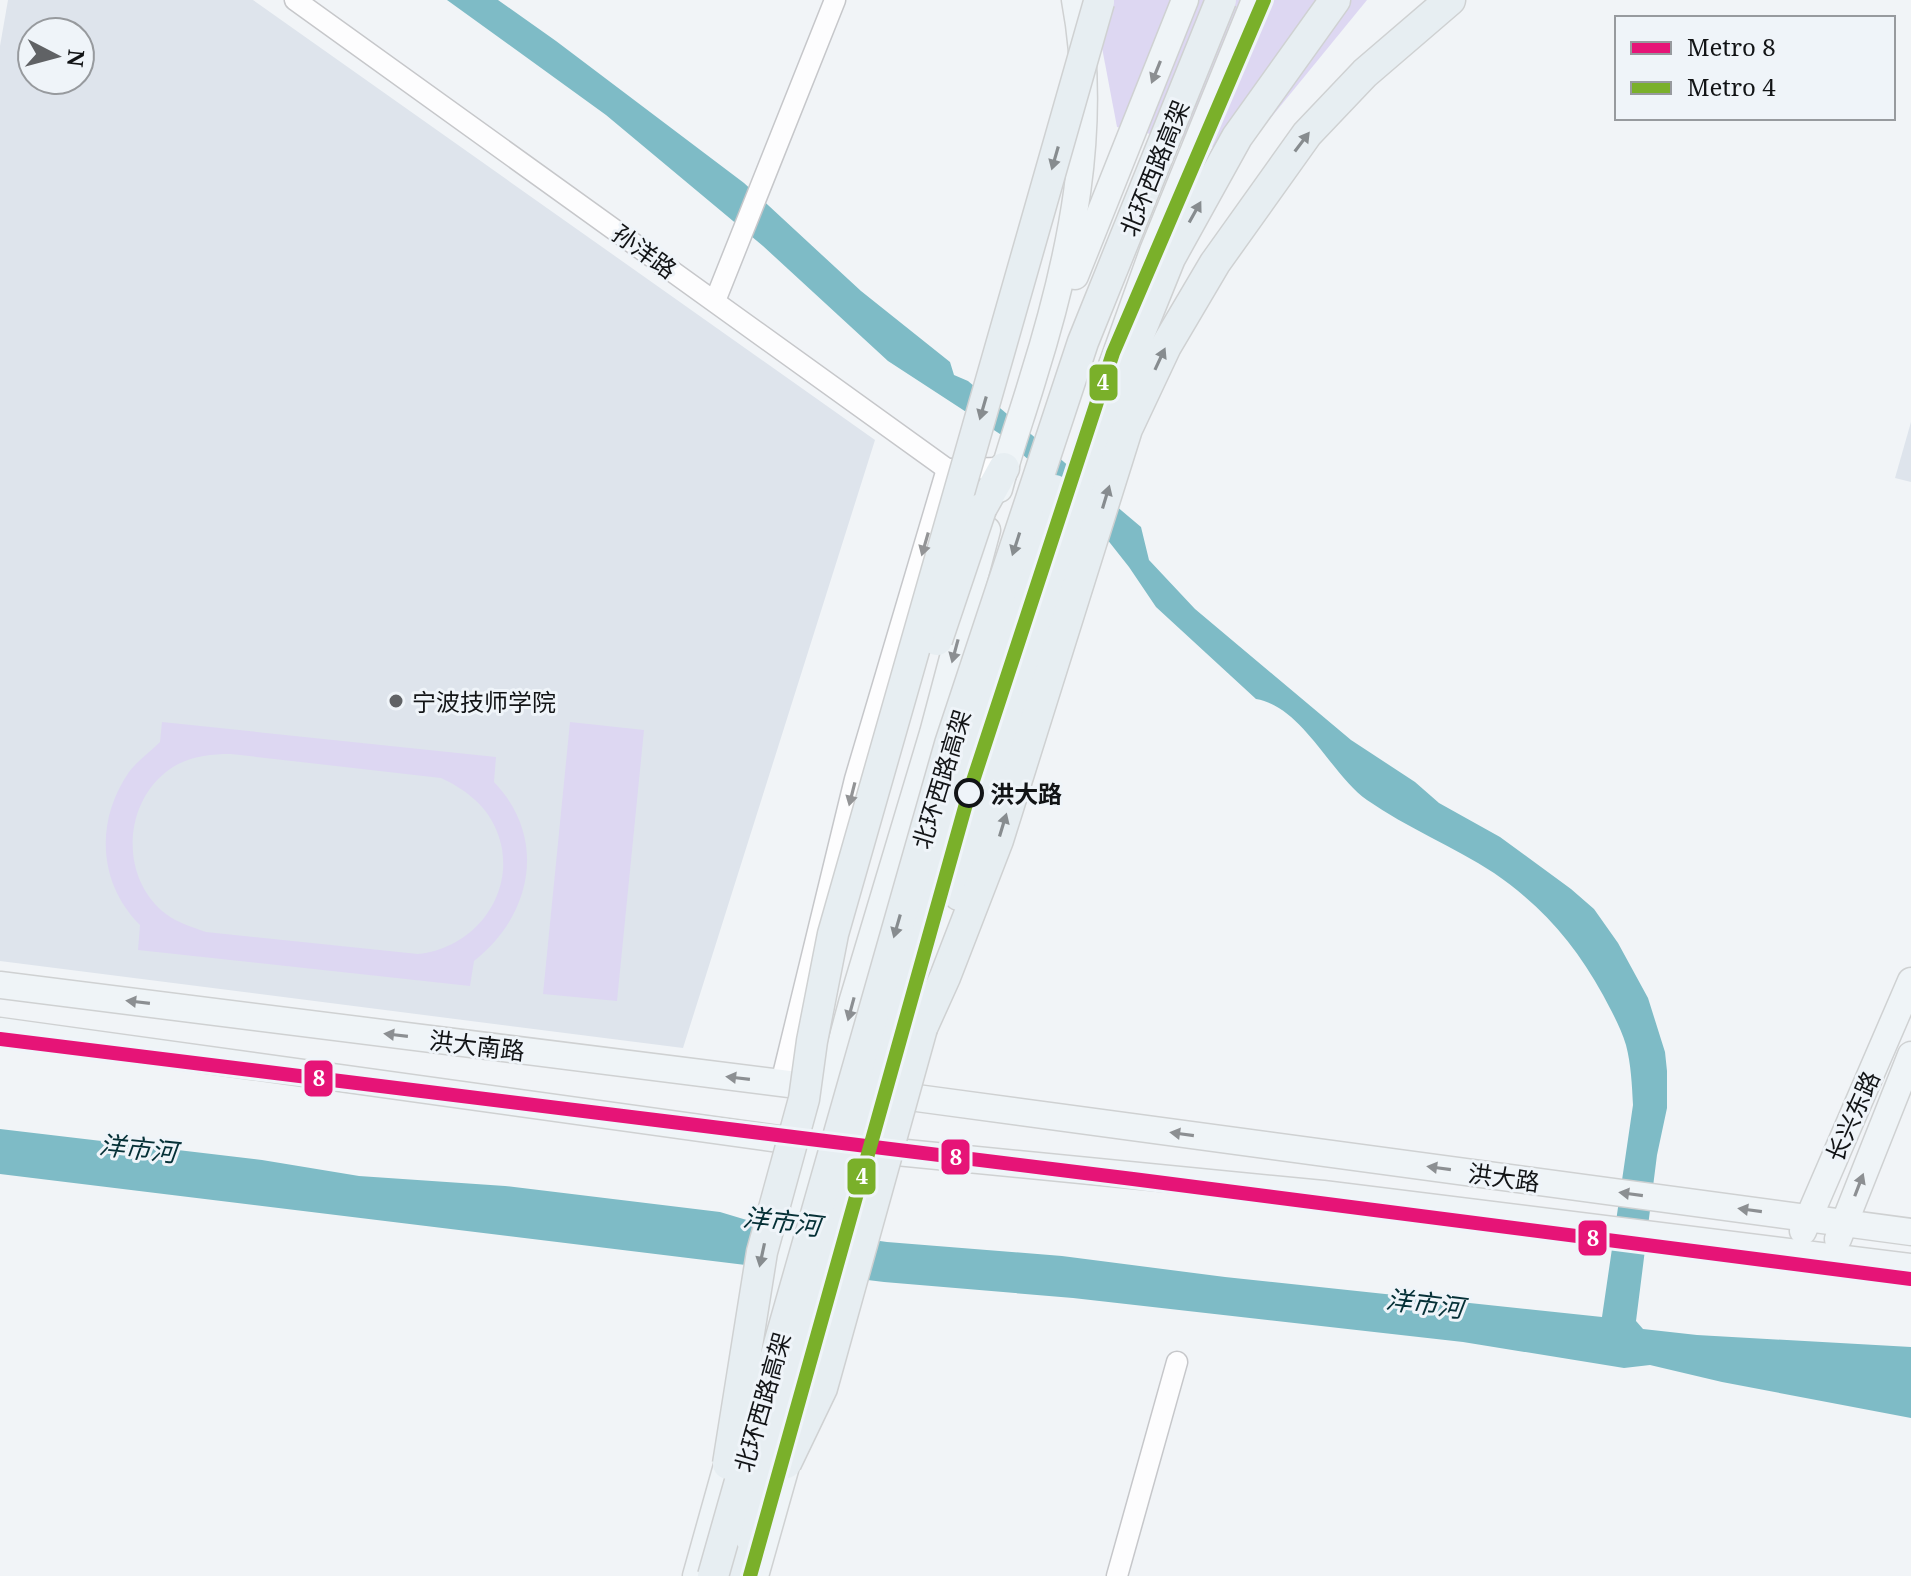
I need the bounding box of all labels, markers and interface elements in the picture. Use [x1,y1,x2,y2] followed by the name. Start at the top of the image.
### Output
[16,16,96,96] north arrow
[1615,16,1895,120] legend
[1687,30,1776,63] text: Metro 8
[61,48,93,68] text: N
[1150,60,1163,84] one-way arrow
[1687,70,1776,103] text: Metro 4
[1112,95,1196,241] street label: 北环西路高架
[1294,131,1310,152] one-way arrow
[1048,146,1060,171] one-way arrow
[1188,201,1202,223] one-way arrow
[606,216,684,286] street label: 孙洋路
[1153,347,1167,370] one-way arrow
[1088,363,1119,402] line badge: 4
[1097,366,1109,396] text: 4
[976,396,989,420] one-way arrow
[1100,485,1113,509] one-way arrow
[918,533,931,557] one-way arrow
[1009,533,1022,557] one-way arrow
[948,639,960,664] one-way arrow
[412,685,556,718] place label: 宁波技师学院
[387,692,405,710] marker: 宁波技师学院
[904,705,978,853] street label: 北环西路高架
[990,777,1062,810] place label: 洪大路
[955,779,983,807] marker: 洪大路
[845,781,857,806] one-way arrow
[997,813,1009,837] one-way arrow
[890,915,903,939] one-way arrow
[125,996,150,1009] one-way arrow
[844,997,857,1021] one-way arrow
[427,1023,527,1067] street label: 洪大南路
[383,1028,408,1041] one-way arrow
[303,1059,334,1098] line badge: 8
[313,1062,325,1092] text: 8
[1817,1065,1887,1167] street label: 长兴东路
[725,1071,750,1084] one-way arrow
[97,1126,184,1170] water label: 洋市河
[1169,1127,1194,1140] one-way arrow
[940,1138,971,1176] line badge: 8
[950,1141,962,1171] text: 8
[1466,1156,1542,1198] street label: 洪大路
[846,1157,877,1196] line badge: 4
[856,1160,868,1190] text: 4
[1426,1162,1451,1175] one-way arrow
[1853,1173,1866,1197] one-way arrow
[1619,1187,1644,1200] one-way arrow
[741,1198,828,1244] water label: 洋市河
[1738,1203,1763,1216] one-way arrow
[1577,1219,1608,1257] line badge: 8
[1587,1222,1599,1252] text: 8
[755,1242,768,1267] one-way arrow
[1384,1280,1471,1326] water label: 洋市河
[726,1328,798,1476] street label: 北环西路高架

